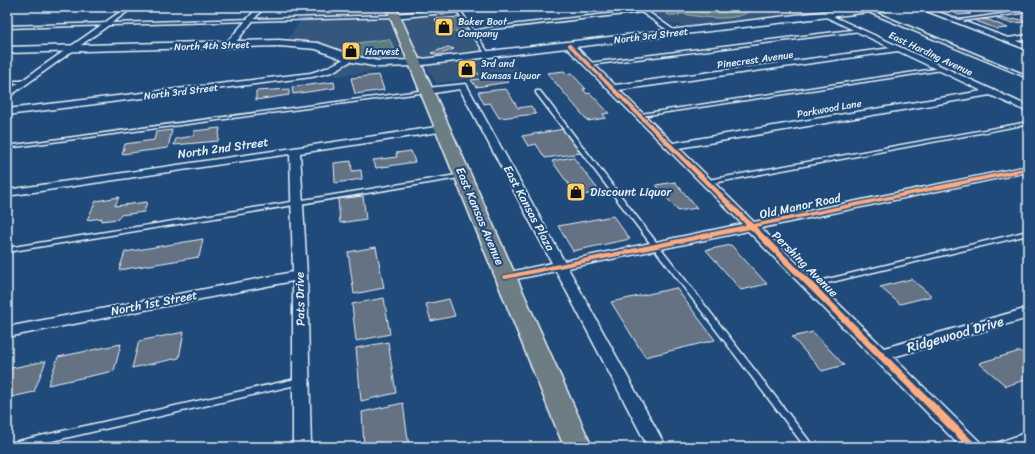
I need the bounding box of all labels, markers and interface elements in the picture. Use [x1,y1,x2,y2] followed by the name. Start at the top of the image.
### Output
[458,13,508,43] place label: Baker Boot Company
[433,16,455,38] shop icon: Baker Boot Company
[613,22,690,49] street label: North 3rd Street
[885,26,976,81] street label: East Harding Avenue
[174,36,251,56] street label: North 4th Street
[340,40,362,62] shop icon: Harvest
[365,43,400,61] place label: Harvest
[716,46,795,74] street label: Pinecrest Avenue
[481,55,541,85] place label: 3rd and Kansas Liquor
[456,58,478,80] shop icon: 3rd and Kansas Liquor
[143,78,220,105] street label: North 3rd Street
[795,94,863,124] street label: Parkwood Lane
[176,131,270,165] street label: North 2nd Street
[497,161,561,256] street label: East Kansas Plaza
[449,163,511,269] street label: East Kansas Avenue
[565,181,587,203] shop icon: Discount Liquor
[590,181,672,203] place label: Discount Liquor
[757,187,843,225] street label: Old Manor Road
[766,225,844,303] street label: Pershing Avenue
[289,272,311,326] street label: Pats Drive
[109,284,199,322] street label: North 1st Street
[904,309,1007,360] street label: Ridgewood Drive

